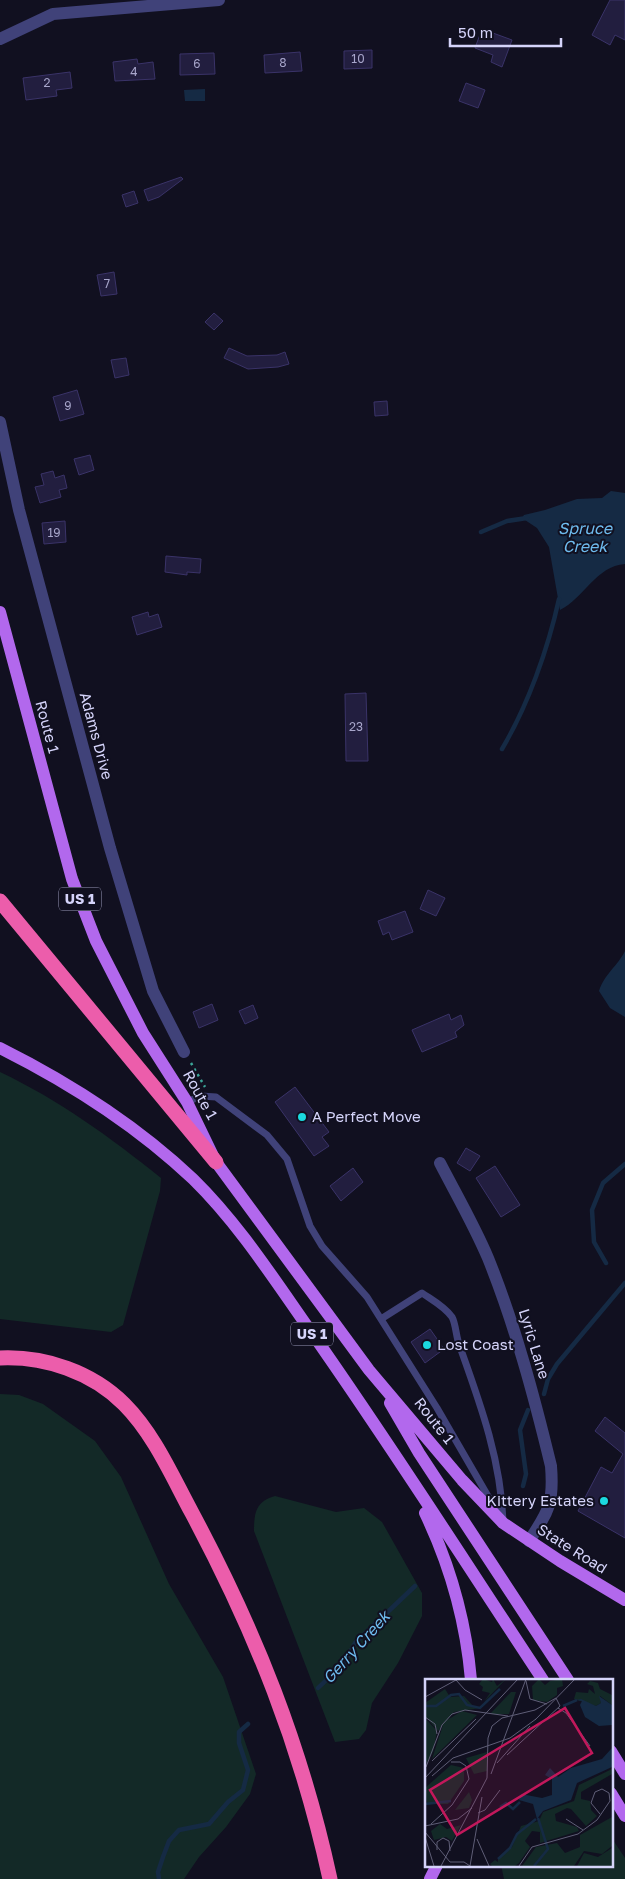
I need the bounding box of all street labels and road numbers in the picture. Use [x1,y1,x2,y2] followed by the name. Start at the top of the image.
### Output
[77,690,117,782] street label: Adams Drive
[32,698,64,755] street label: Route 1
[59,888,101,911] road number: US 1
[180,1067,222,1122] street label: Route 1
[516,1306,554,1381] street label: Lyric Lane
[291,1322,333,1346] road number: US 1
[411,1394,458,1447] street label: Route 1
[534,1520,611,1577] street label: State Road

